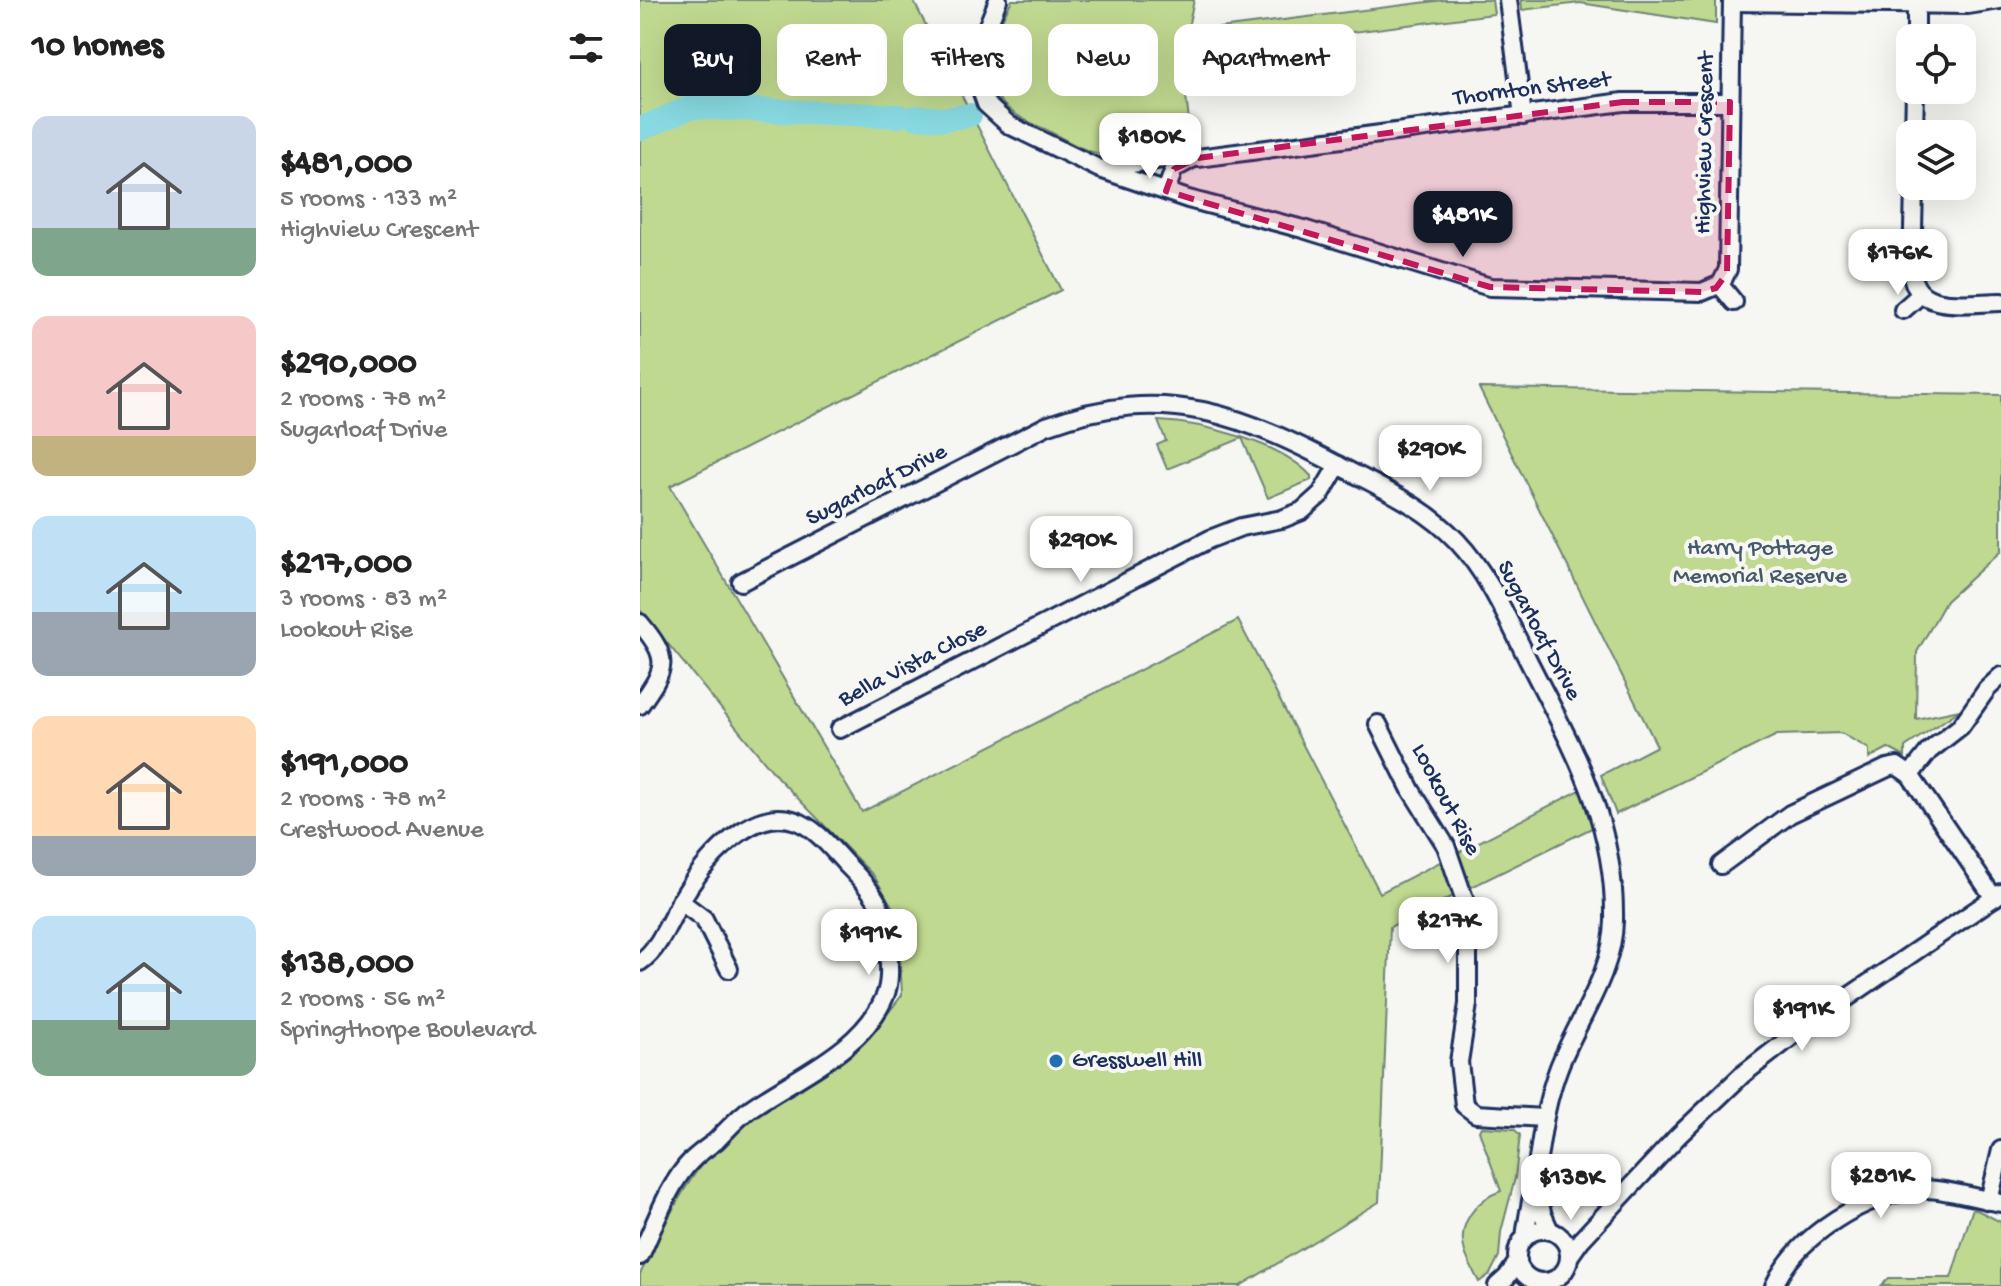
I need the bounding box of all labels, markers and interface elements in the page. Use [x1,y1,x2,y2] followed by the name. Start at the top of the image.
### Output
[664,24,761,96] chip: Buy
[777,24,887,96] chip: Rent
[903,24,1032,96] chip: Filters
[1048,24,1158,96] chip: New
[1174,24,1356,96] chip: Apartment
[1896,24,1976,200] map controls
[1896,24,1976,104] button: locate
[564,26,608,70] icon: filters
[32,28,163,68] text: 10 homes
[1690,49,1722,234] street label: Highview Crescent
[1450,66,1614,114] street label: Thornton Street
[1094,113,1206,181] pin: $180K
[1896,120,1976,200] button: layers
[1117,123,1183,154] text: $180K
[280,145,412,185] text: $481,000
[96,148,192,244] icon: home
[280,185,457,216] text: 5 rooms · 133 m²
[1407,191,1519,259] pin: $481K
[1431,201,1495,232] text: $481K
[280,216,478,247] text: Highview Crescent
[1842,229,1954,297] pin: $176K
[1866,239,1930,270] text: $176K
[280,345,417,385] text: $290,000
[96,348,192,444] icon: home
[280,385,446,416] text: 2 rooms · 78 m²
[280,416,447,447] text: Sugarloaf Drive
[1374,425,1486,493] pin: $290K
[1397,435,1463,466] text: $290K
[802,438,953,534] street label: Sugarloaf Drive
[1025,516,1137,584] pin: $290K
[1048,526,1114,557] text: $290K
[1673,535,1848,592] park label: Harry Pottage Memorial Reserve
[280,545,412,585] text: $217,000
[96,548,192,644] icon: home
[1489,556,1587,706] street label: Sugarloaf Drive
[280,585,447,616] text: 3 rooms · 83 m²
[833,615,992,715] street label: Bella Vista Close
[280,616,413,647] text: Lookout Rise
[1403,739,1487,861] street label: Lookout Rise
[280,745,408,785] text: $191,000
[96,748,192,844] icon: home
[280,785,446,816] text: 2 rooms · 78 m²
[280,816,484,847] text: Crestwood Avenue
[1392,897,1504,965] pin: $217K
[1417,907,1479,938] text: $217K
[813,909,925,977] pin: $191K
[839,919,899,950] text: $191K
[280,945,414,985] text: $138,000
[96,948,192,1044] icon: home
[280,985,445,1016] text: 2 rooms · 56 m²
[1746,985,1858,1053] pin: $191K
[1772,995,1832,1026] text: $191K
[280,1016,535,1047] text: Springthorpe Boulevard
[1072,1047,1202,1076] place label: Gresswell Hill
[1047,1052,1065,1070] marker: Gresswell Hill
[1825,1152,1937,1220] pin: $281K
[1515,1154,1627,1222] pin: $138K
[1849,1162,1913,1193] text: $281K
[1539,1164,1603,1195] text: $138K

